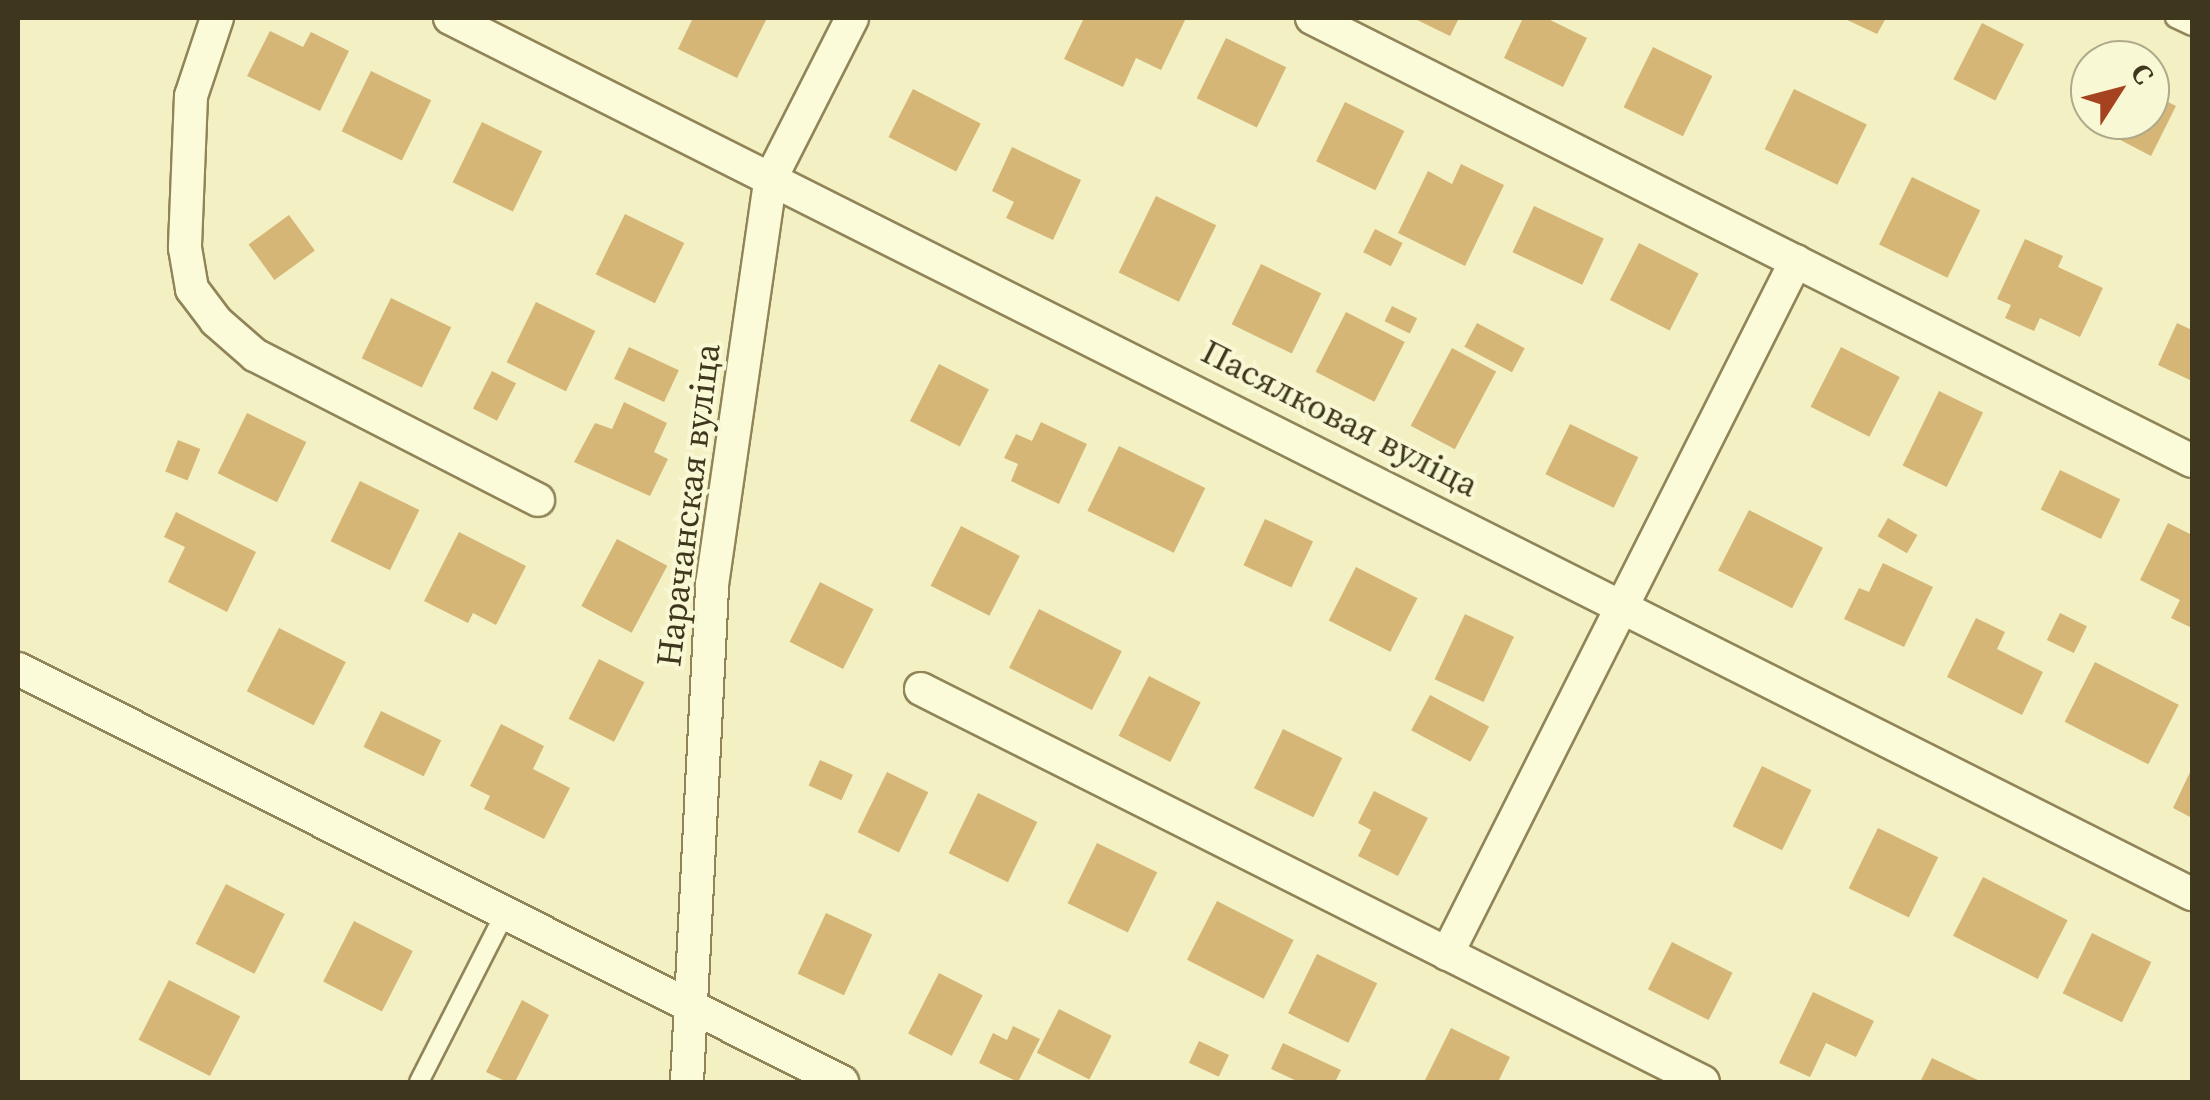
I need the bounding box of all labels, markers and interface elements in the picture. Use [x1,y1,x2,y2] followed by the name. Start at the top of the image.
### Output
[2070,40,2170,140] north arrow
[2122,55,2163,92] text: С
[1195,330,1485,506] street label: Пасялковая вуліца
[647,341,729,669] street label: Нарачанская вуліца

